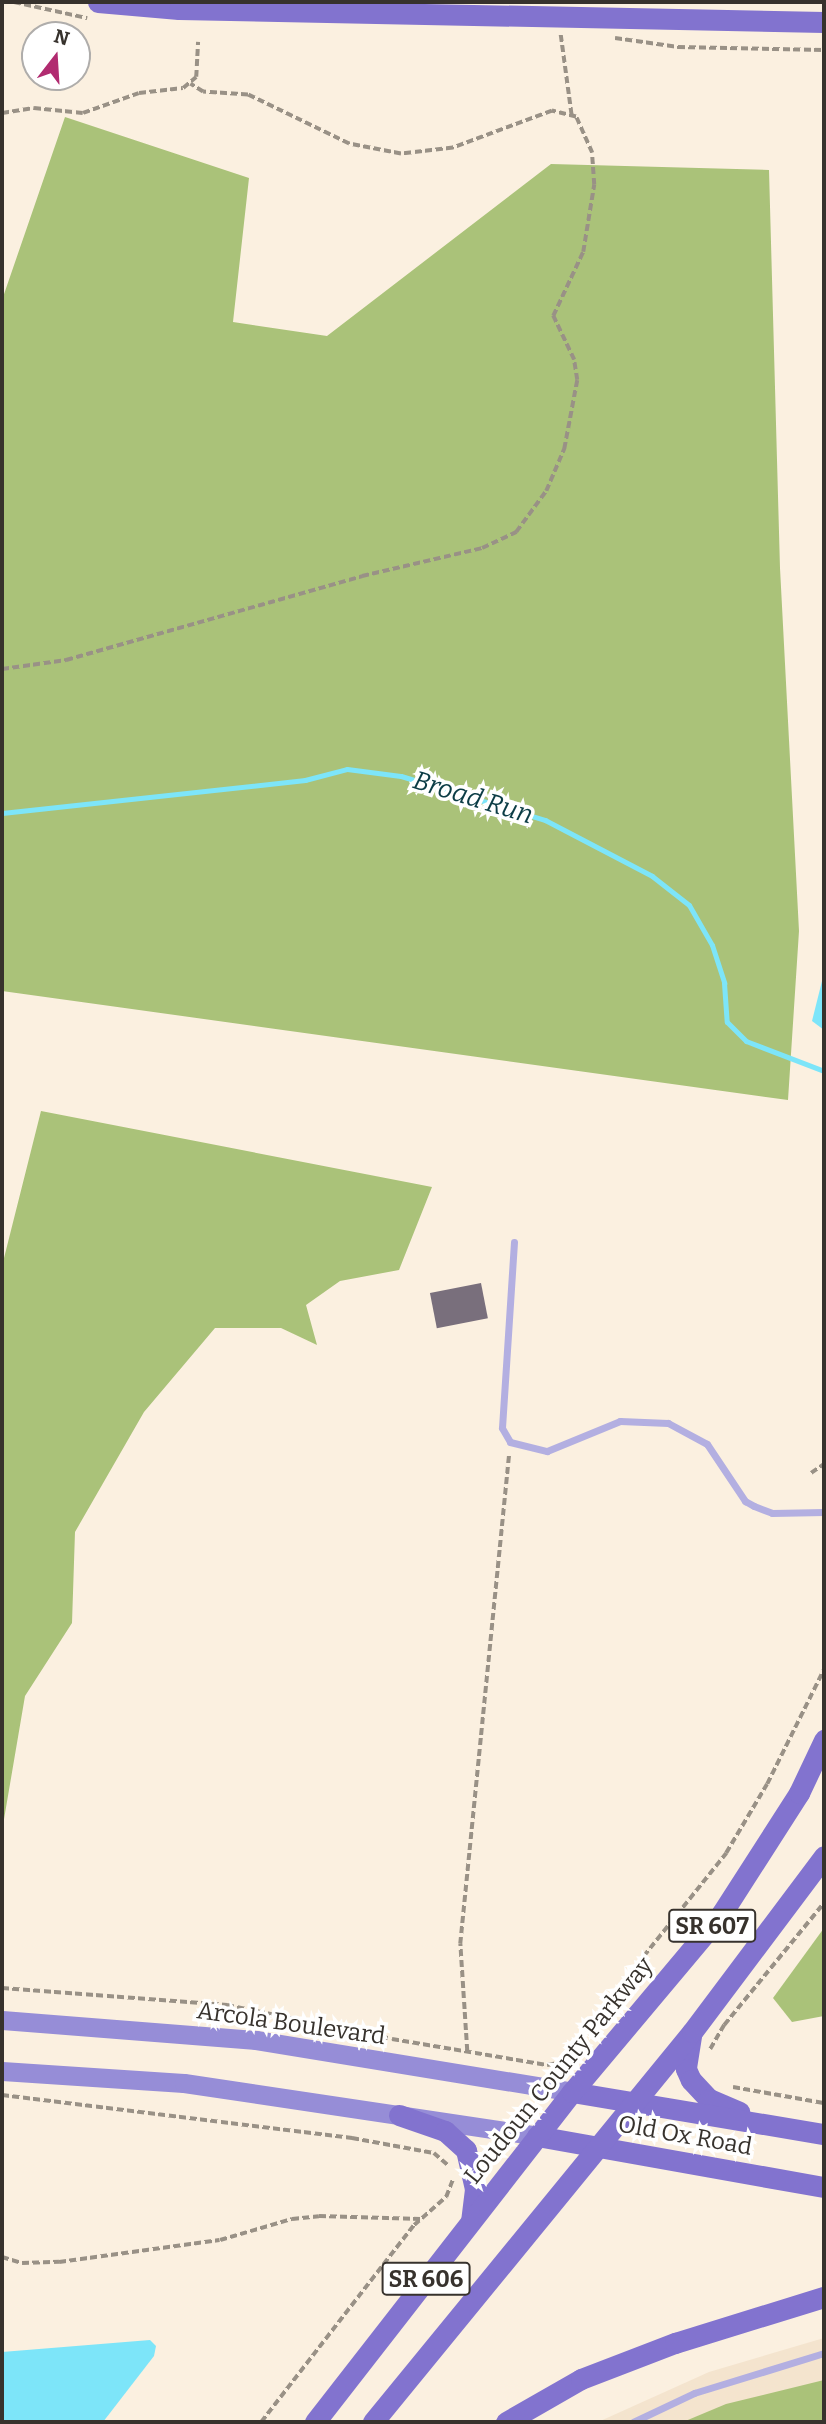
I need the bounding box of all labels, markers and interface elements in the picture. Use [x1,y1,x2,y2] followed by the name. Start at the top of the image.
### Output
[21,21,91,91] north arrow
[51,24,72,50] text: N
[409,765,537,831] water label: Broad Run
[666,1907,758,1946] road number: SR 607
[459,1952,659,2190] street label: Loudoun County Parkway
[195,1997,387,2051] street label: Arcola Boulevard
[616,2110,754,2162] street label: Old Ox Road
[380,2260,472,2298] road number: SR 606

